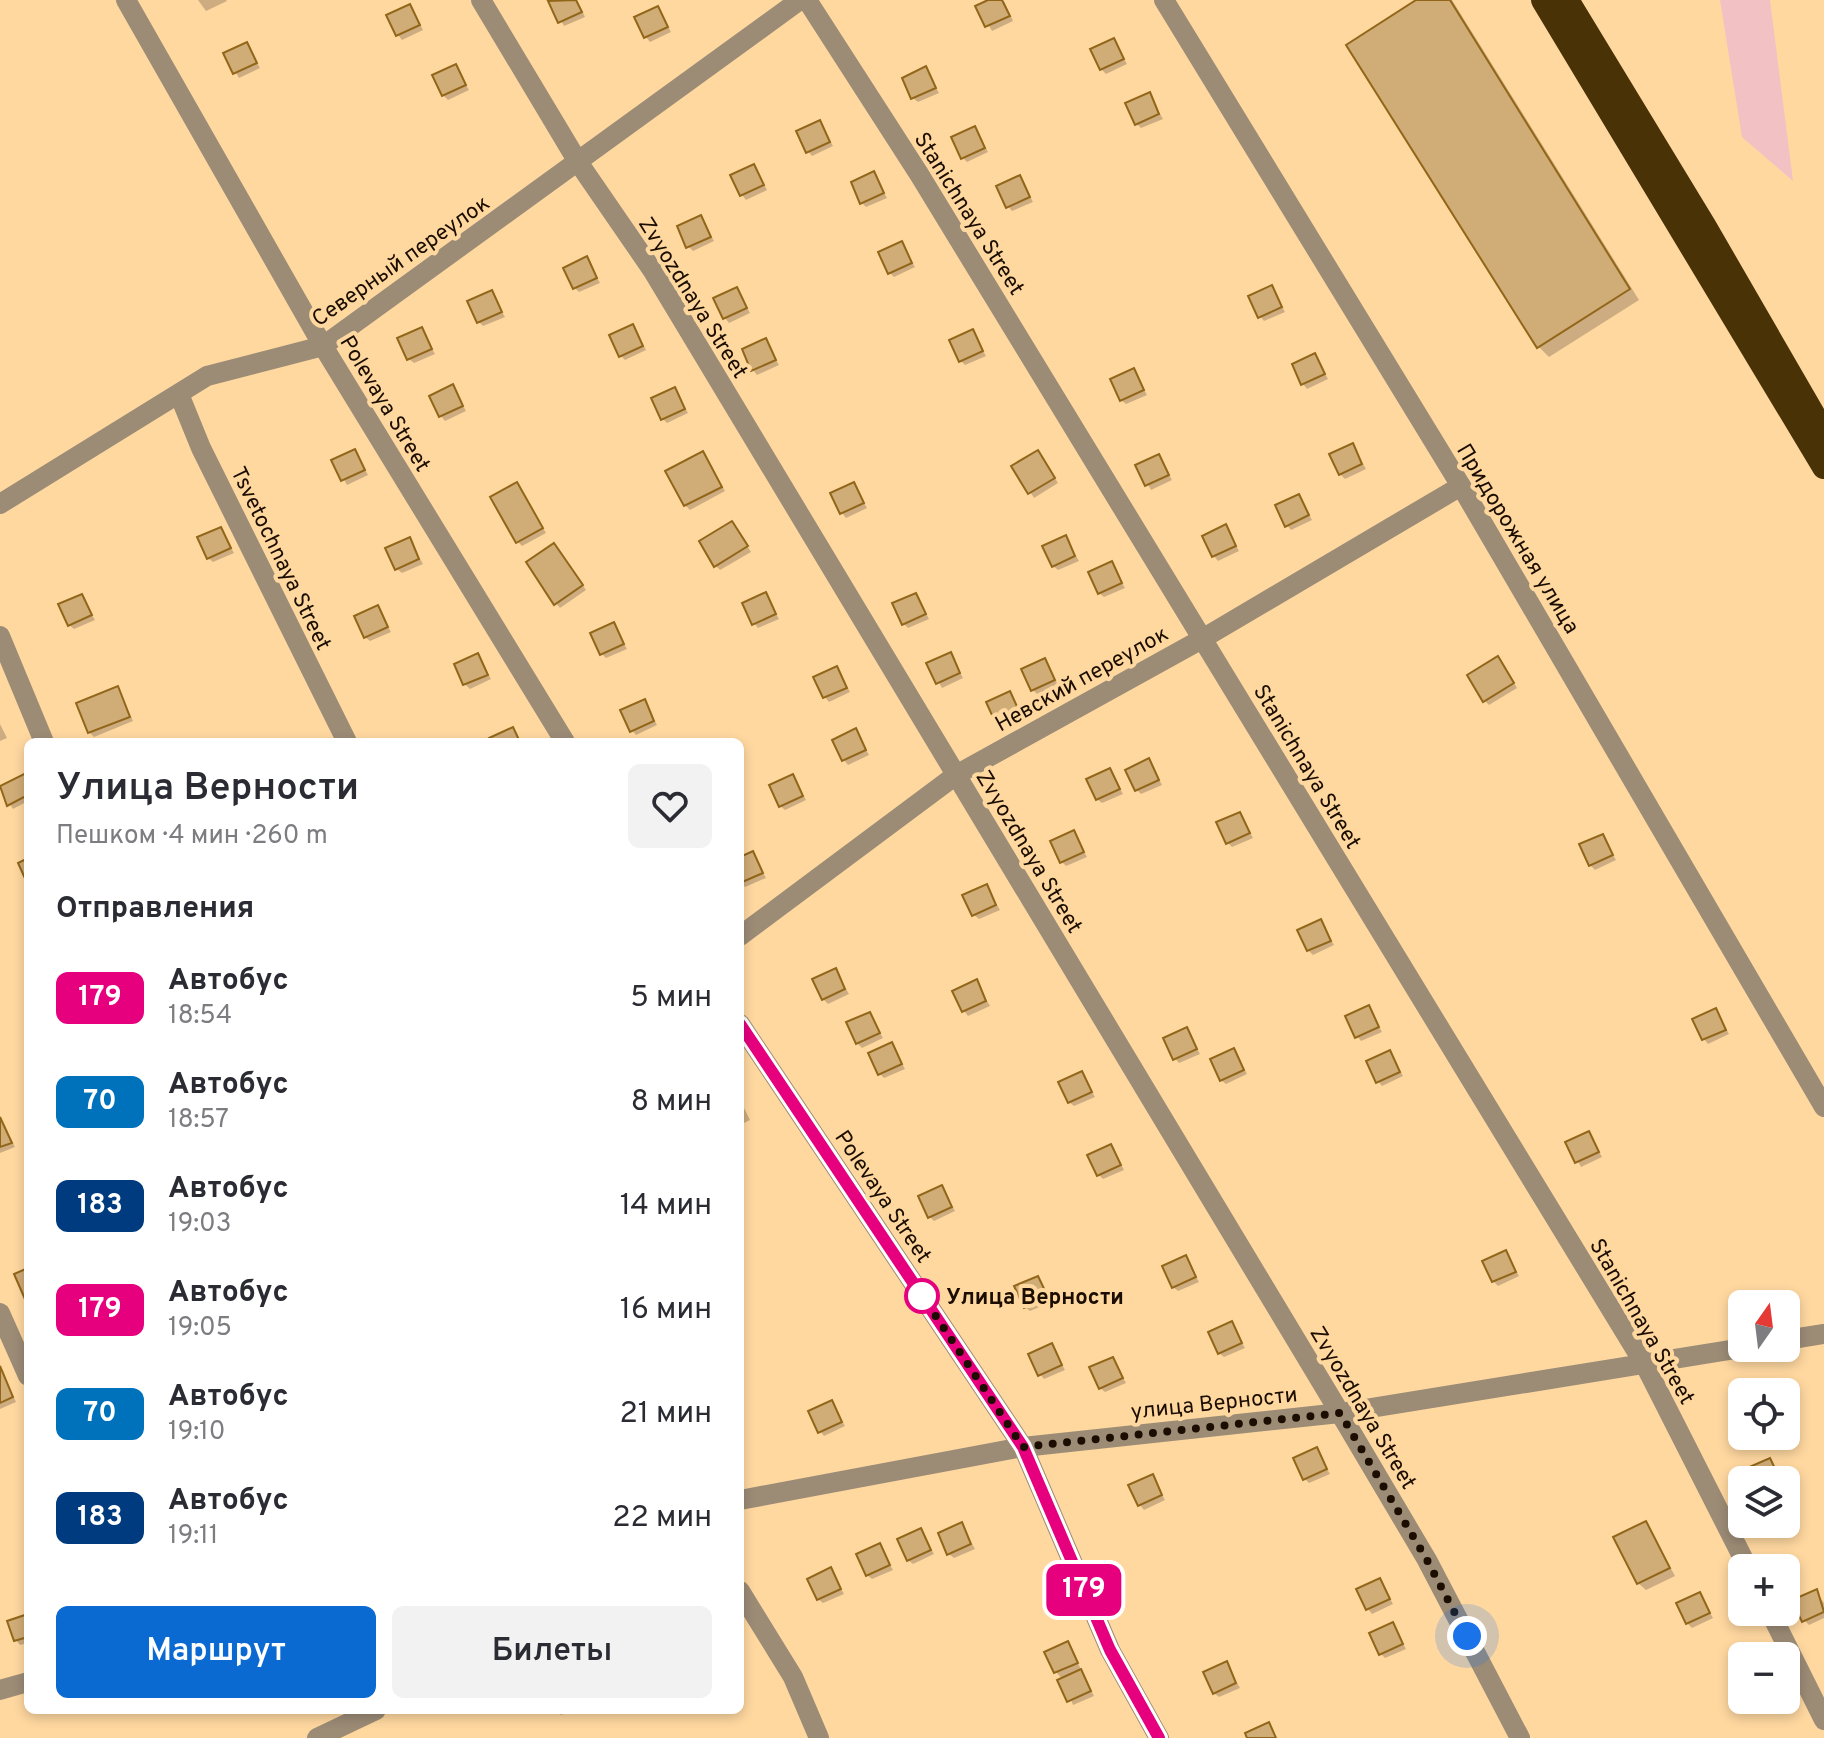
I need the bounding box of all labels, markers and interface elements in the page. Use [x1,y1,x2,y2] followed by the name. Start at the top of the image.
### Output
[907,128,1029,301] street label: Stanichnaya Street
[307,191,496,334] street label: Северный переулок
[631,213,752,384] street label: Zvyozdnaya Street
[333,331,435,477] street label: Polevaya Street
[1449,439,1584,639] street label: Придорожная улица
[224,463,336,655] street label: Tsvetochnaya Street
[991,621,1173,739] street label: Невский переулок
[1246,680,1366,854] street label: Stanichnaya Street
[628,764,712,848] button: heart
[56,765,359,814] text: Улица Верности
[969,766,1087,939] street label: Zvyozdnaya Street
[56,820,328,853] text: Пешком · 4 мин · 260 m
[56,891,254,928] text: Отправления
[168,963,289,1000] text: Автобус
[78,980,122,1016] text: 179
[630,980,712,1017] text: 5 мин
[168,1000,232,1033] text: 18:54
[168,1067,289,1104] text: Автобус
[83,1084,117,1120] text: 70
[631,1084,712,1121] text: 8 мин
[168,1104,229,1137] text: 18:57
[828,1126,936,1269] street label: Polevaya Street
[168,1171,289,1208] text: Автобус
[77,1188,123,1224] text: 183
[620,1188,712,1225] text: 14 мин
[168,1208,231,1241] text: 19:03
[1582,1234,1699,1410] street label: Stanichnaya Street
[168,1275,289,1312] text: Автобус
[905,1279,939,1313] marker: Улица Верности
[946,1285,1124,1312] place label: Улица Верности
[1728,1290,1800,1362] north arrow
[1728,1290,1800,1714] map controls
[78,1292,122,1328] text: 179
[620,1292,712,1329] text: 16 мин
[168,1312,232,1345] text: 19:05
[1303,1322,1421,1495] street label: Zvyozdnaya Street
[1728,1378,1800,1450] button: locate
[168,1379,289,1416] text: Автобус
[1130,1382,1299,1427] street label: улица Верности
[83,1396,117,1432] text: 70
[619,1396,712,1433] text: 21 мин
[168,1416,225,1449] text: 19:10
[1728,1466,1800,1538] button: layers
[168,1483,289,1520] text: Автобус
[77,1500,123,1536] text: 183
[612,1500,712,1537] text: 22 мин
[168,1520,218,1553] text: 19:11
[1728,1554,1800,1626] button: +
[1038,1564,1130,1616] line badge: 179
[1062,1572,1106,1608] text: 179
[56,1606,376,1698] button: Маршрут
[392,1606,712,1698] button: Билеты
[1447,1616,1487,1656] your location
[1728,1642,1800,1714] button: −

